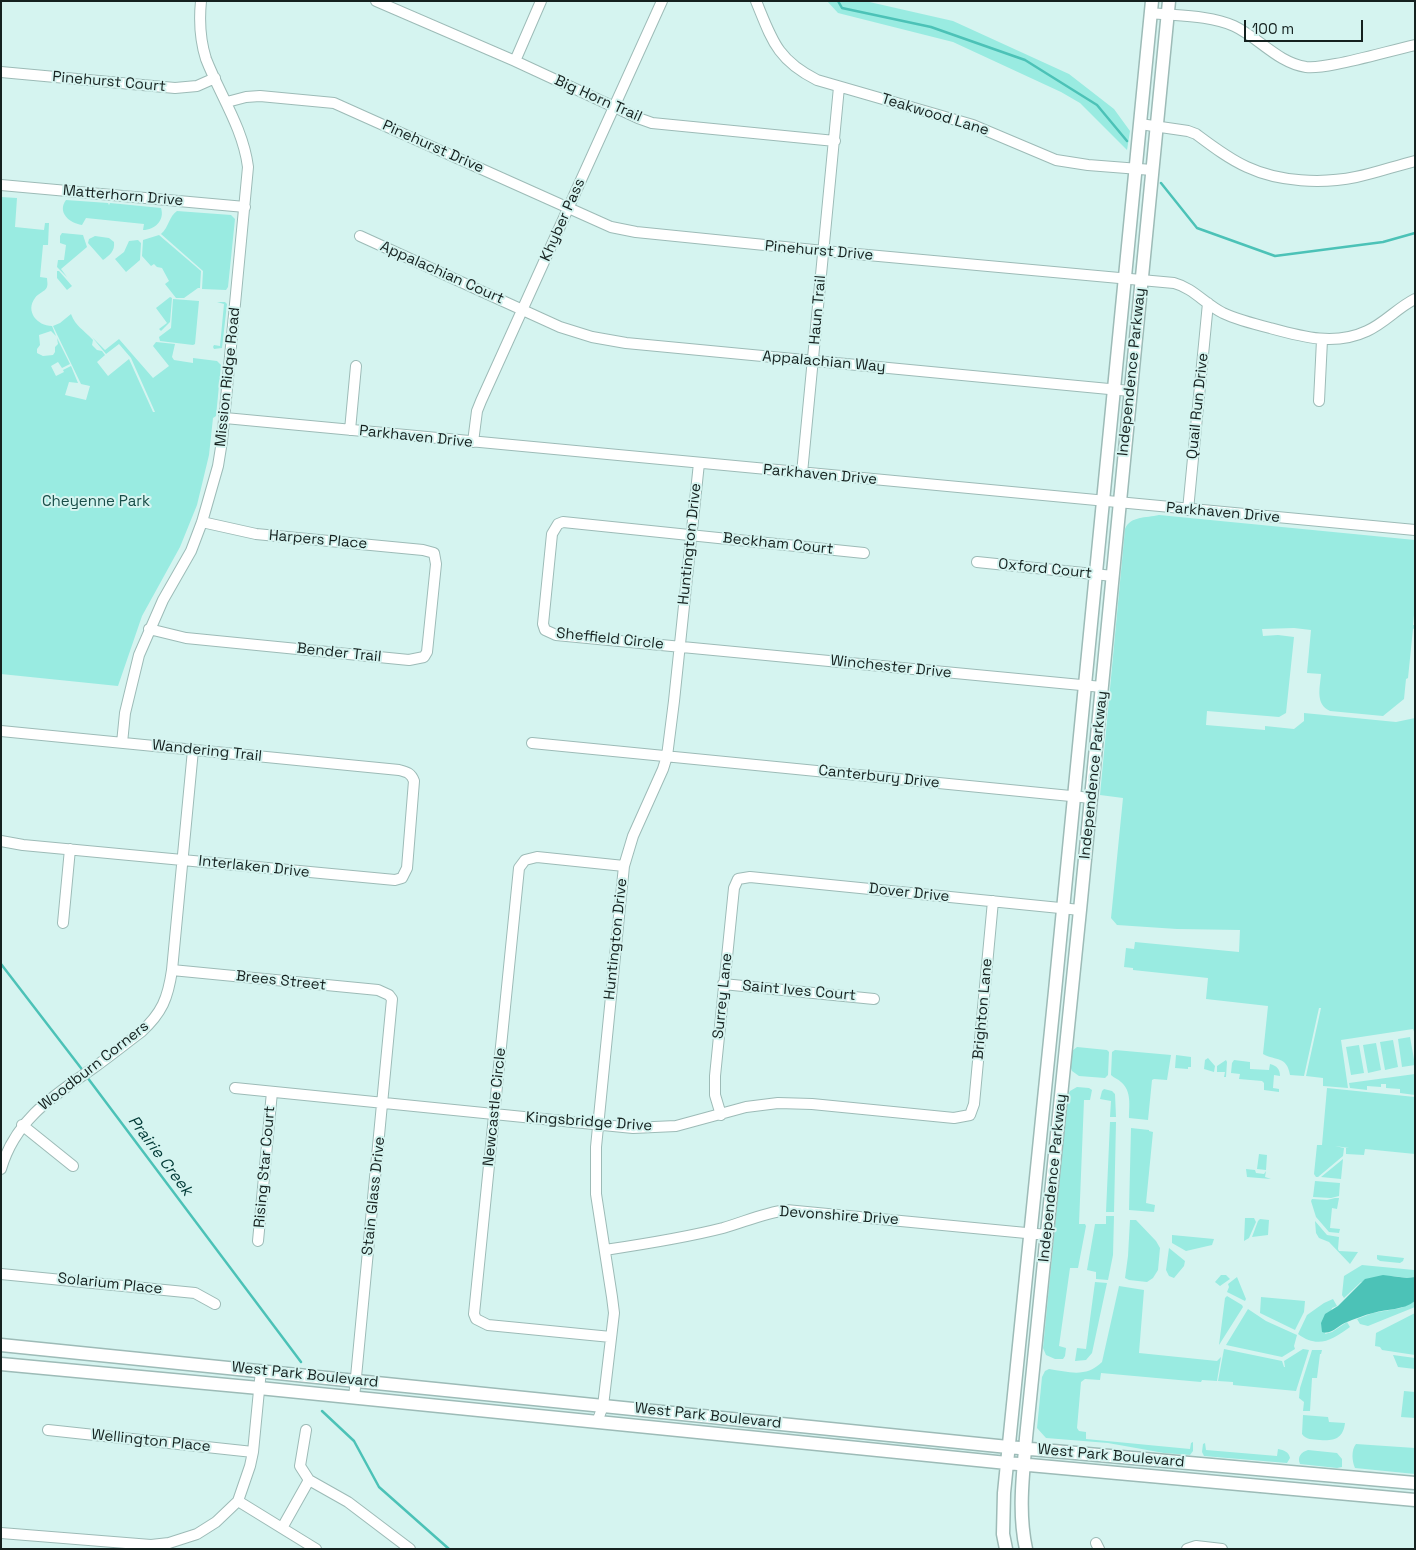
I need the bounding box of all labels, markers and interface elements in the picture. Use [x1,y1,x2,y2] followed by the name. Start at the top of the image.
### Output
[1246,10,1365,42] scale bar
[1252,19,1294,38] text: 100 m
[52,68,166,96] street label: Pinehurst Court
[551,72,645,126] street label: Big Horn Trail
[879,90,991,140] street label: Teakwood Lane
[380,117,486,177] street label: Pinehurst Drive
[537,176,589,264] street label: Khyber Pass
[62,182,184,210] street label: Matterhorn Drive
[764,237,874,265] street label: Pinehurst Drive
[377,238,507,308] street label: Appalachian Court
[806,275,830,345] street label: Haun Trail
[1114,287,1150,457] street label: Independence Parkway
[212,306,244,448] street label: Mission Ridge Road
[762,348,886,376] street label: Appalachian Way
[1183,352,1213,460] street label: Quail Run Drive
[358,422,474,452] street label: Parkhaven Drive
[762,461,878,489] street label: Parkhaven Drive
[675,482,705,606] street label: Huntington Drive
[42,493,150,511] park label: Cheyenne Park
[1165,499,1281,527] street label: Parkhaven Drive
[268,527,368,553] street label: Harpers Place
[722,529,834,559] street label: Beckham Court
[997,555,1093,583] street label: Oxford Court
[555,624,665,654] street label: Sheffield Circle
[296,640,382,666] street label: Bender Trail
[830,652,952,682] street label: Winchester Drive
[1076,690,1112,860] street label: Independence Parkway
[151,736,263,766] street label: Wandering Trail
[817,762,941,792] street label: Canterbury Drive
[198,852,310,882] street label: Interlaken Drive
[601,877,631,1001] street label: Huntington Drive
[868,880,950,906] street label: Dover Drive
[710,952,736,1040] street label: Surrey Lane
[970,958,996,1060] street label: Brighton Lane
[235,967,327,995] street label: Brees Street
[741,977,857,1005] street label: Saint Ives Court
[35,1017,153,1115] street label: Woodburn Corners
[480,1047,510,1167] street label: Newcastle Circle
[1035,1093,1071,1263] street label: Independence Parkway
[251,1105,279,1229] street label: Rising Star Court
[525,1109,653,1135] street label: Kingsbridge Drive
[124,1112,196,1200] water label: Prairie Creek
[359,1136,389,1256] street label: Stain Glass Drive
[779,1203,899,1229] street label: Devonshire Drive
[57,1270,163,1298] street label: Solarium Place
[231,1358,379,1392] street label: West Park Boulevard
[634,1399,782,1433] street label: West Park Boulevard
[91,1426,211,1456] street label: Wellington Place
[1037,1441,1185,1471] street label: West Park Boulevard

